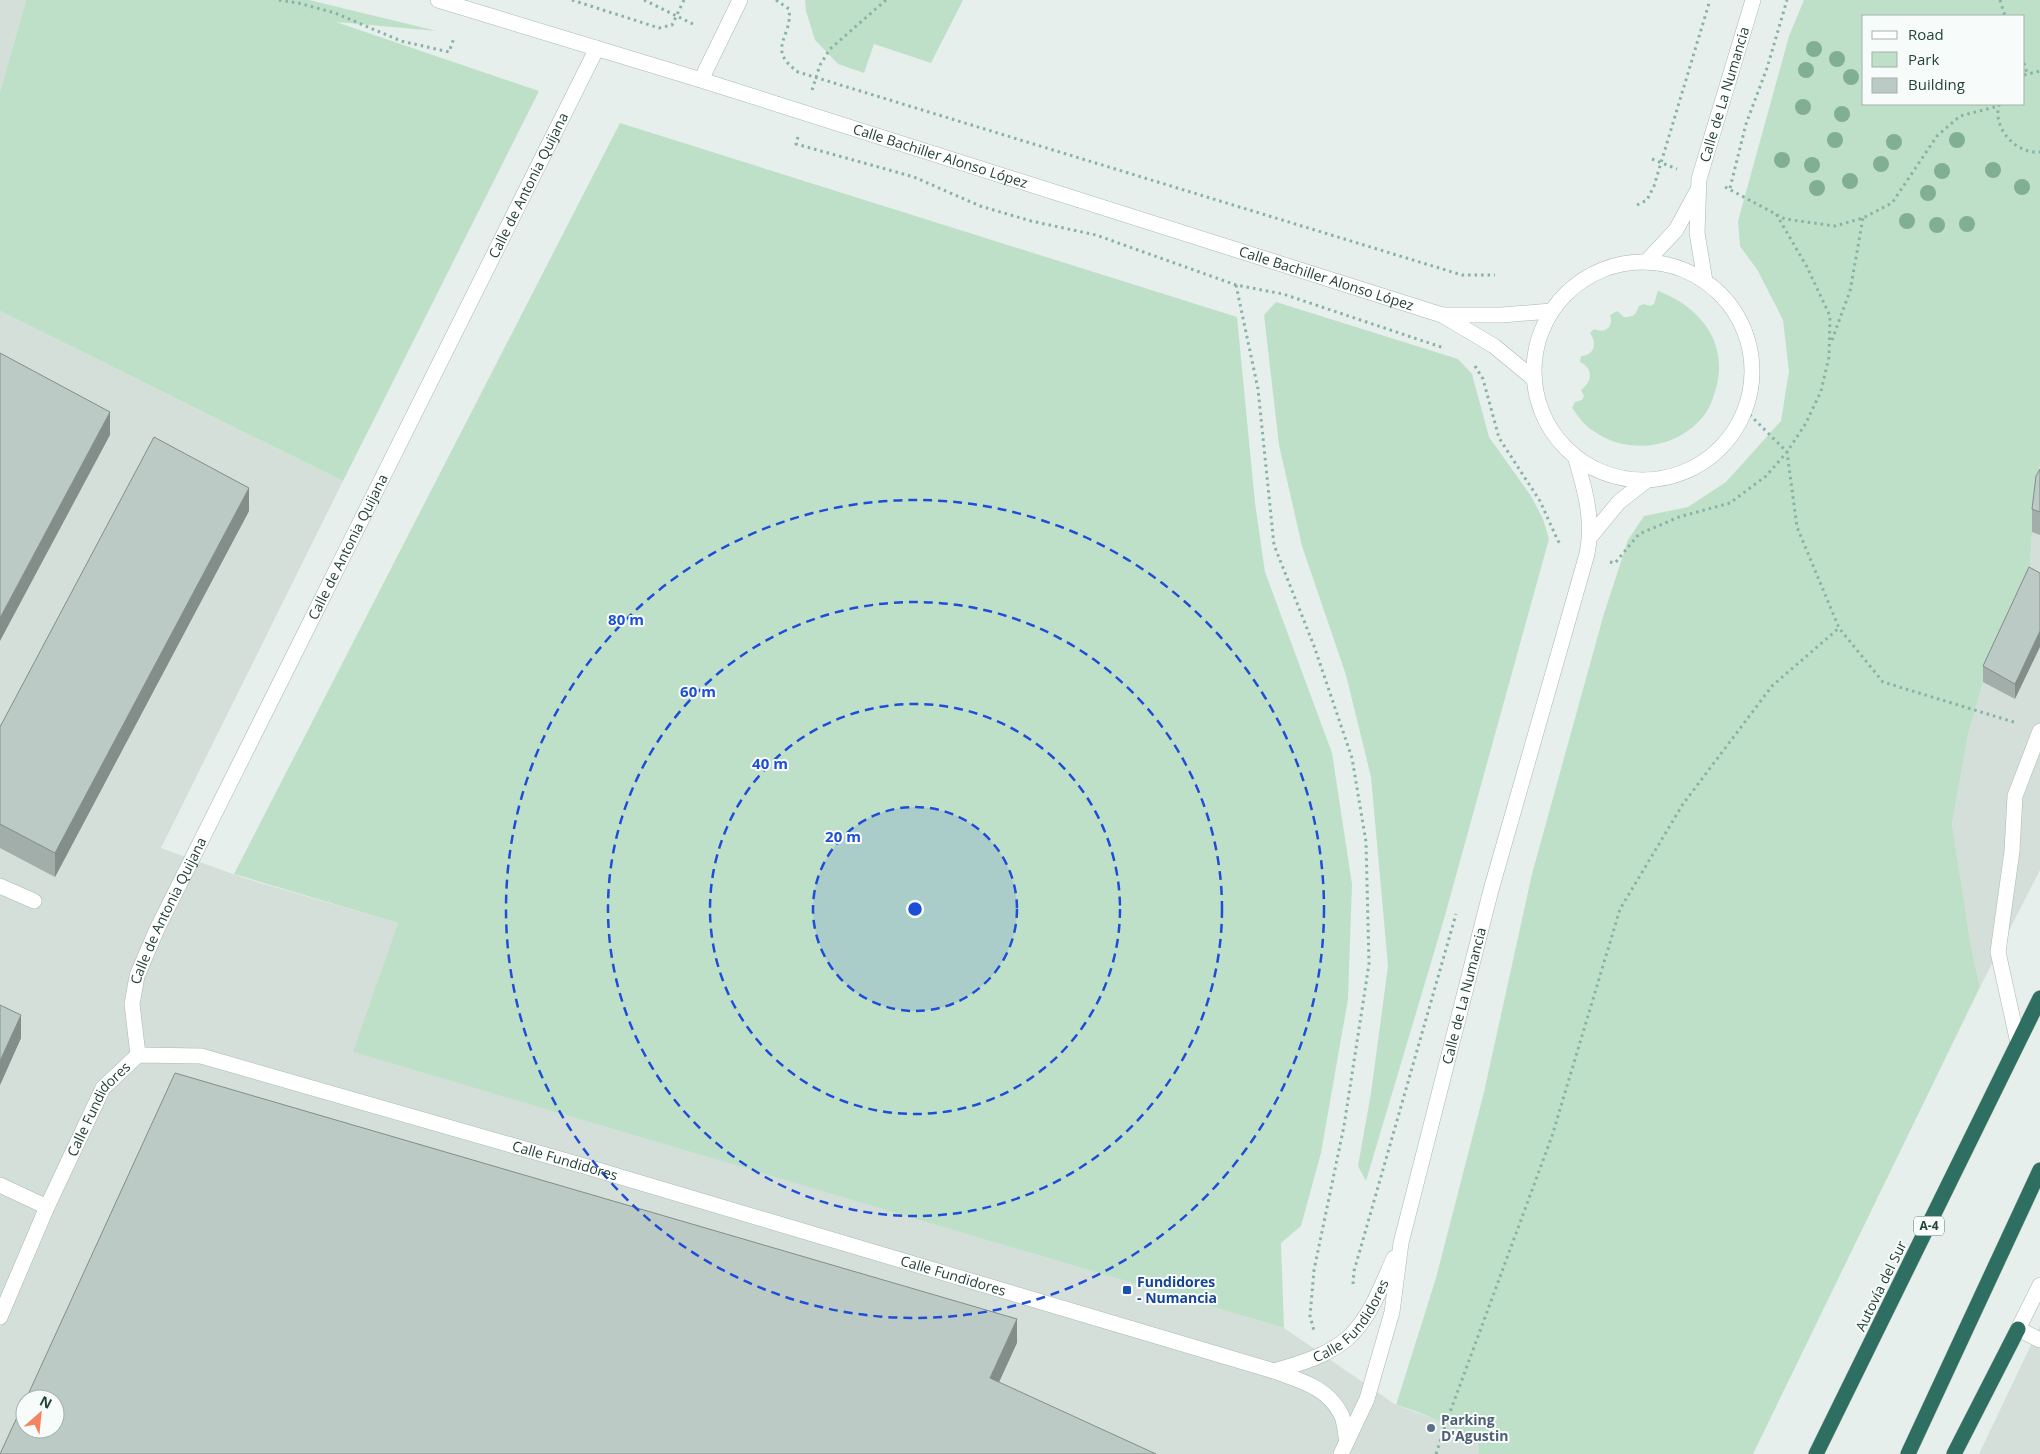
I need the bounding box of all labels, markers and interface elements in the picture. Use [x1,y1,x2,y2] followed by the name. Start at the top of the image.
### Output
[1862,15,2025,105] legend
[1695,24,1753,164] street label: Calle de La Numancia
[1908,24,1944,44] text: Road
[1908,49,1939,69] text: Park
[1908,74,1965,94] text: Building
[484,109,572,261] street label: Calle de Antonia Quijana
[851,119,1031,192] street label: Calle Bachiller Alonso López
[1237,241,1417,315] street label: Calle Bachiller Alonso López
[303,471,392,623] street label: Calle de Antonia Quijana
[608,609,644,629] text: 80 m
[680,681,716,701] text: 60 m
[752,753,788,773] text: 40 m
[825,826,861,846] text: 20 m
[126,834,210,985] street label: Calle de Antonia Quijana
[906,900,924,918] centre of rings
[1437,925,1490,1066] street label: Calle de La Numancia
[62,1057,134,1159] street label: Calle Fundidores
[510,1136,621,1185] street label: Calle Fundidores
[1914,1216,1944,1236] road number: A-4
[1850,1237,1911,1334] street label: Autovía del Sur
[898,1251,1009,1300] street label: Calle Fundidores
[1137,1272,1217,1307] place label: Fundidores - Numancia
[1310,1276,1393,1366] street label: Calle Fundidores
[1121,1284,1133,1296] marker: Fundidores - Numancia
[15,1389,65,1439] north arrow
[37,1391,56,1413] text: N
[1441,1410,1508,1445] place label: Parking D'Agustin
[1425,1422,1437,1434] marker: Parking D'Agustin

